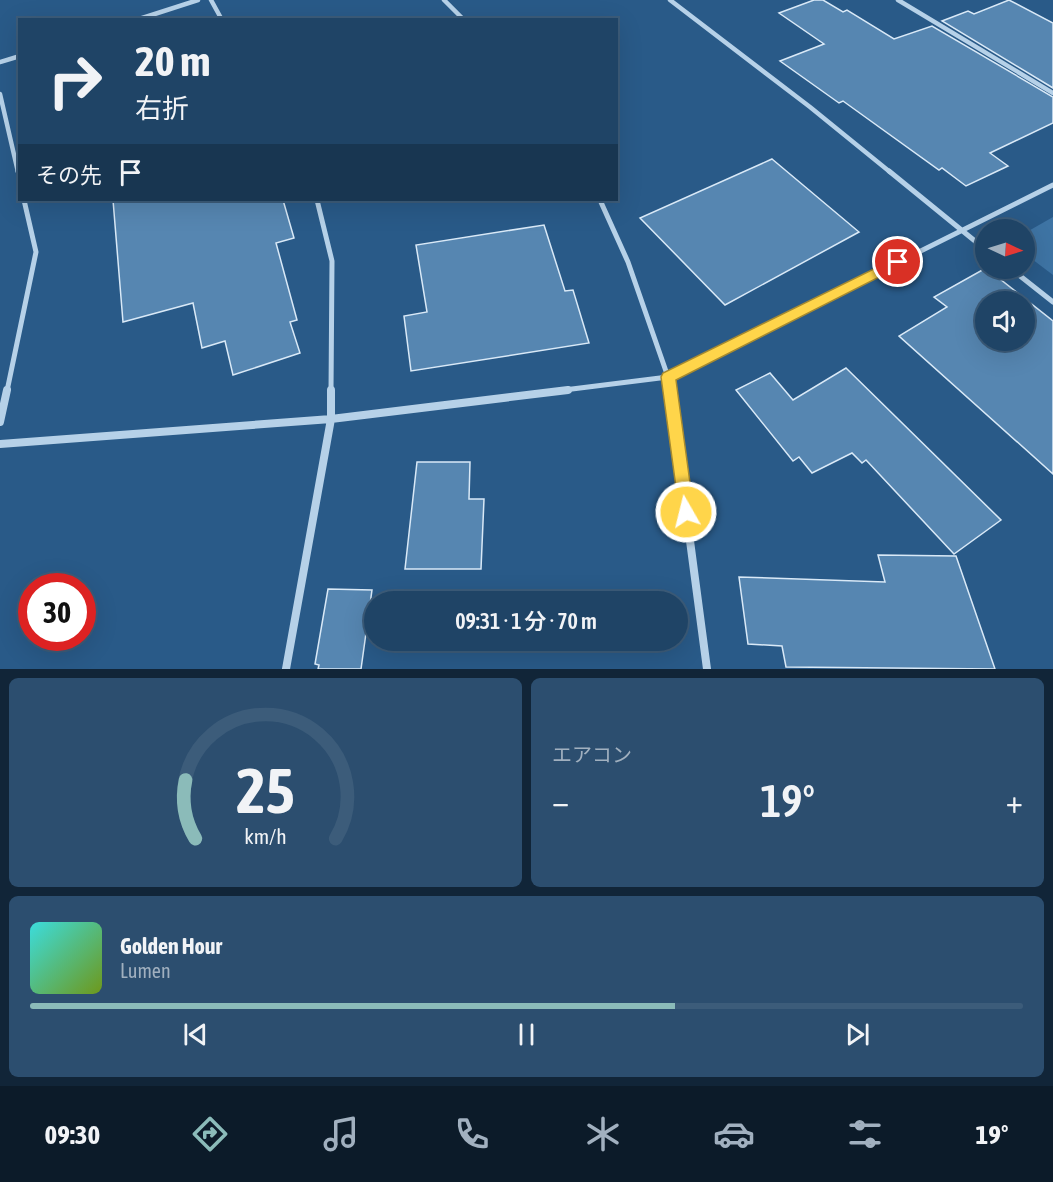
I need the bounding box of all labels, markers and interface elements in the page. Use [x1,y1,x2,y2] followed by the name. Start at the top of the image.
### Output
[135,37,210,85] text: 20 m
[36,42,114,120] icon: right
[135,93,189,124] text: 右折
[114,156,147,189] icon: arrive
[36,162,102,188] text: その先
[975,219,1035,279] north arrow
[975,219,1035,351] map controls
[872,236,923,287] pin
[881,245,914,278] icon: arrive
[975,291,1035,351] button: sound
[654,480,718,544] position arrow
[18,573,96,651] speed limit sign: 30
[455,608,597,634] text: 09:31 · 1 分 · 70 m
[552,743,632,766] text: エアコン
[236,755,295,826] text: 25
[760,775,815,827] text: 19°
[552,782,569,820] text: −
[1006,782,1023,820] text: +
[244,825,287,850] text: km/h
[120,933,222,959] text: Golden Hour
[120,959,171,982] text: Lumen
[179,1018,212,1051] icon: previous
[510,1018,543,1051] icon: pause
[841,1018,874,1051] icon: next
[189,1113,231,1155] icon: directions
[320,1113,362,1155] icon: music
[451,1113,493,1155] icon: phone
[582,1113,624,1155] icon: climate
[713,1113,755,1155] icon: car
[844,1113,886,1155] icon: filters
[45,1119,100,1150] text: 09:30
[976,1119,1008,1150] text: 19°

